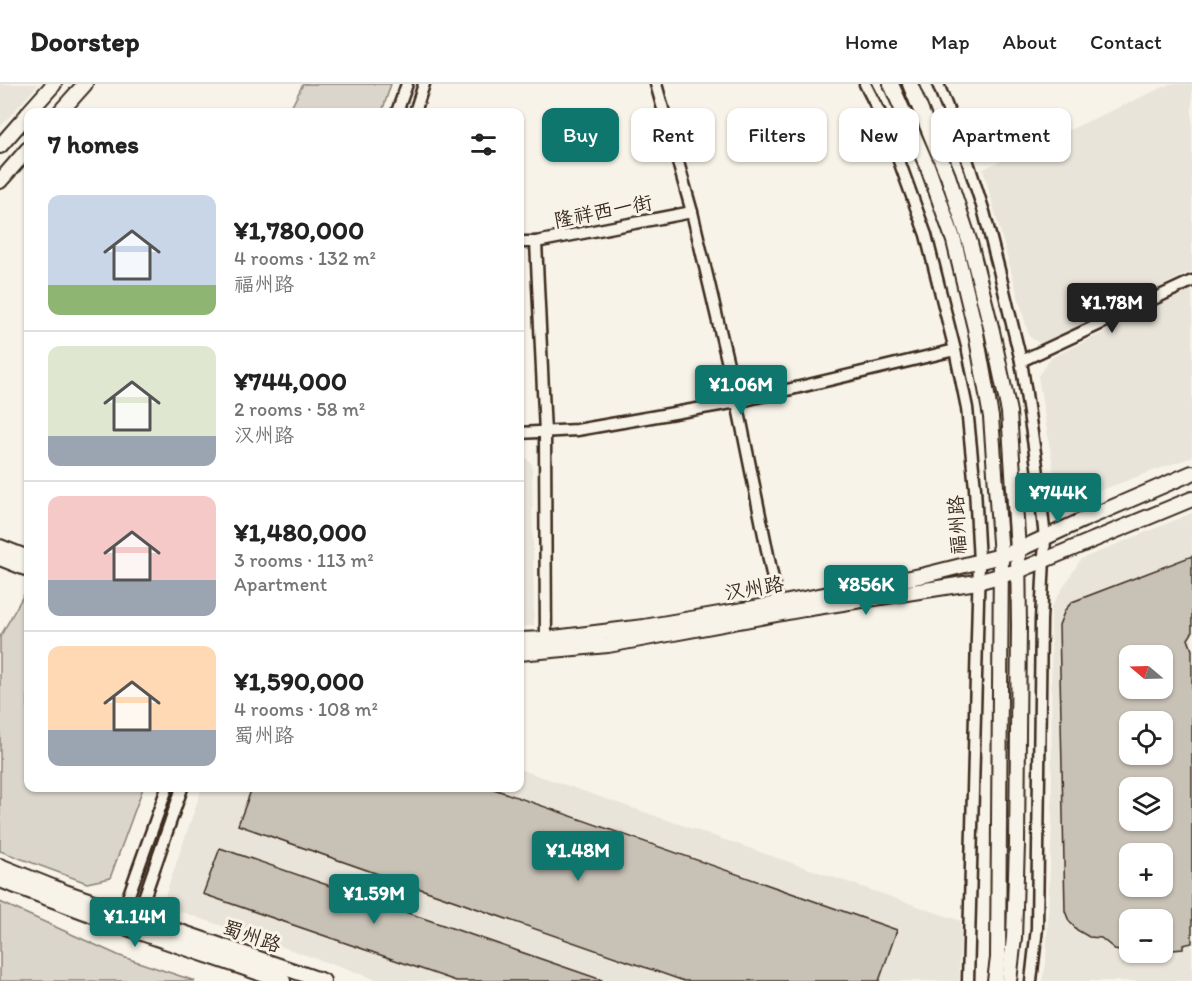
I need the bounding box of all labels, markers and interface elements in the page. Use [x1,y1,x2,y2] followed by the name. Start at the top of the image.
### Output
[30,24,140,58] text: Doorstep
[845,29,898,54] text: Home
[931,29,970,54] text: Map
[1003,29,1057,54] text: About
[1090,29,1162,54] text: Contact
[542,108,619,162] chip: Buy
[631,108,715,162] chip: Rent
[727,108,827,162] chip: Filters
[839,108,919,162] chip: New
[931,108,1071,162] chip: Apartment
[48,128,139,160] text: 7 homes
[467,128,500,161] icon: filters
[552,190,654,232] street label: 隆祥西一街
[234,214,364,246] text: ¥1,780,000
[96,219,168,291] icon: home
[234,246,376,270] text: 4 rooms · 132 m²
[234,272,294,296] text: 福州路
[1063,283,1161,334] pin: ¥1.78M
[1081,290,1143,314] text: ¥1.78M
[234,365,347,397] text: ¥744,000
[692,365,790,416] pin: ¥1.06M
[96,370,168,442] icon: home
[709,372,773,396] text: ¥1.06M
[234,397,365,421] text: 2 rooms · 58 m²
[234,423,294,447] text: 汉州路
[1016,473,1100,524] pin: ¥744K
[1029,480,1087,504] text: ¥744K
[943,493,971,556] street label: 福州路
[234,516,367,548] text: ¥1,480,000
[96,520,168,592] icon: home
[234,548,374,572] text: 3 rooms · 113 m²
[824,565,908,616] pin: ¥856K
[722,571,787,605] street label: 汉州路
[234,572,327,596] text: Apartment
[838,572,894,596] text: ¥856K
[1119,645,1173,699] north arrow
[1119,645,1173,963] map controls
[234,665,364,697] text: ¥1,590,000
[96,670,168,742] icon: home
[234,697,378,721] text: 4 rooms · 108 m²
[1119,711,1173,765] button: locate
[234,723,294,747] text: 蜀州路
[1119,777,1173,831] button: layers
[529,831,627,882] pin: ¥1.48M
[546,838,610,862] text: ¥1.48M
[1119,843,1173,897] button: +
[325,874,423,925] pin: ¥1.59M
[343,881,405,905] text: ¥1.59M
[86,897,184,948] pin: ¥1.14M
[104,904,166,928] text: ¥1.14M
[1119,909,1173,963] button: −
[220,915,285,957] street label: 蜀州路

